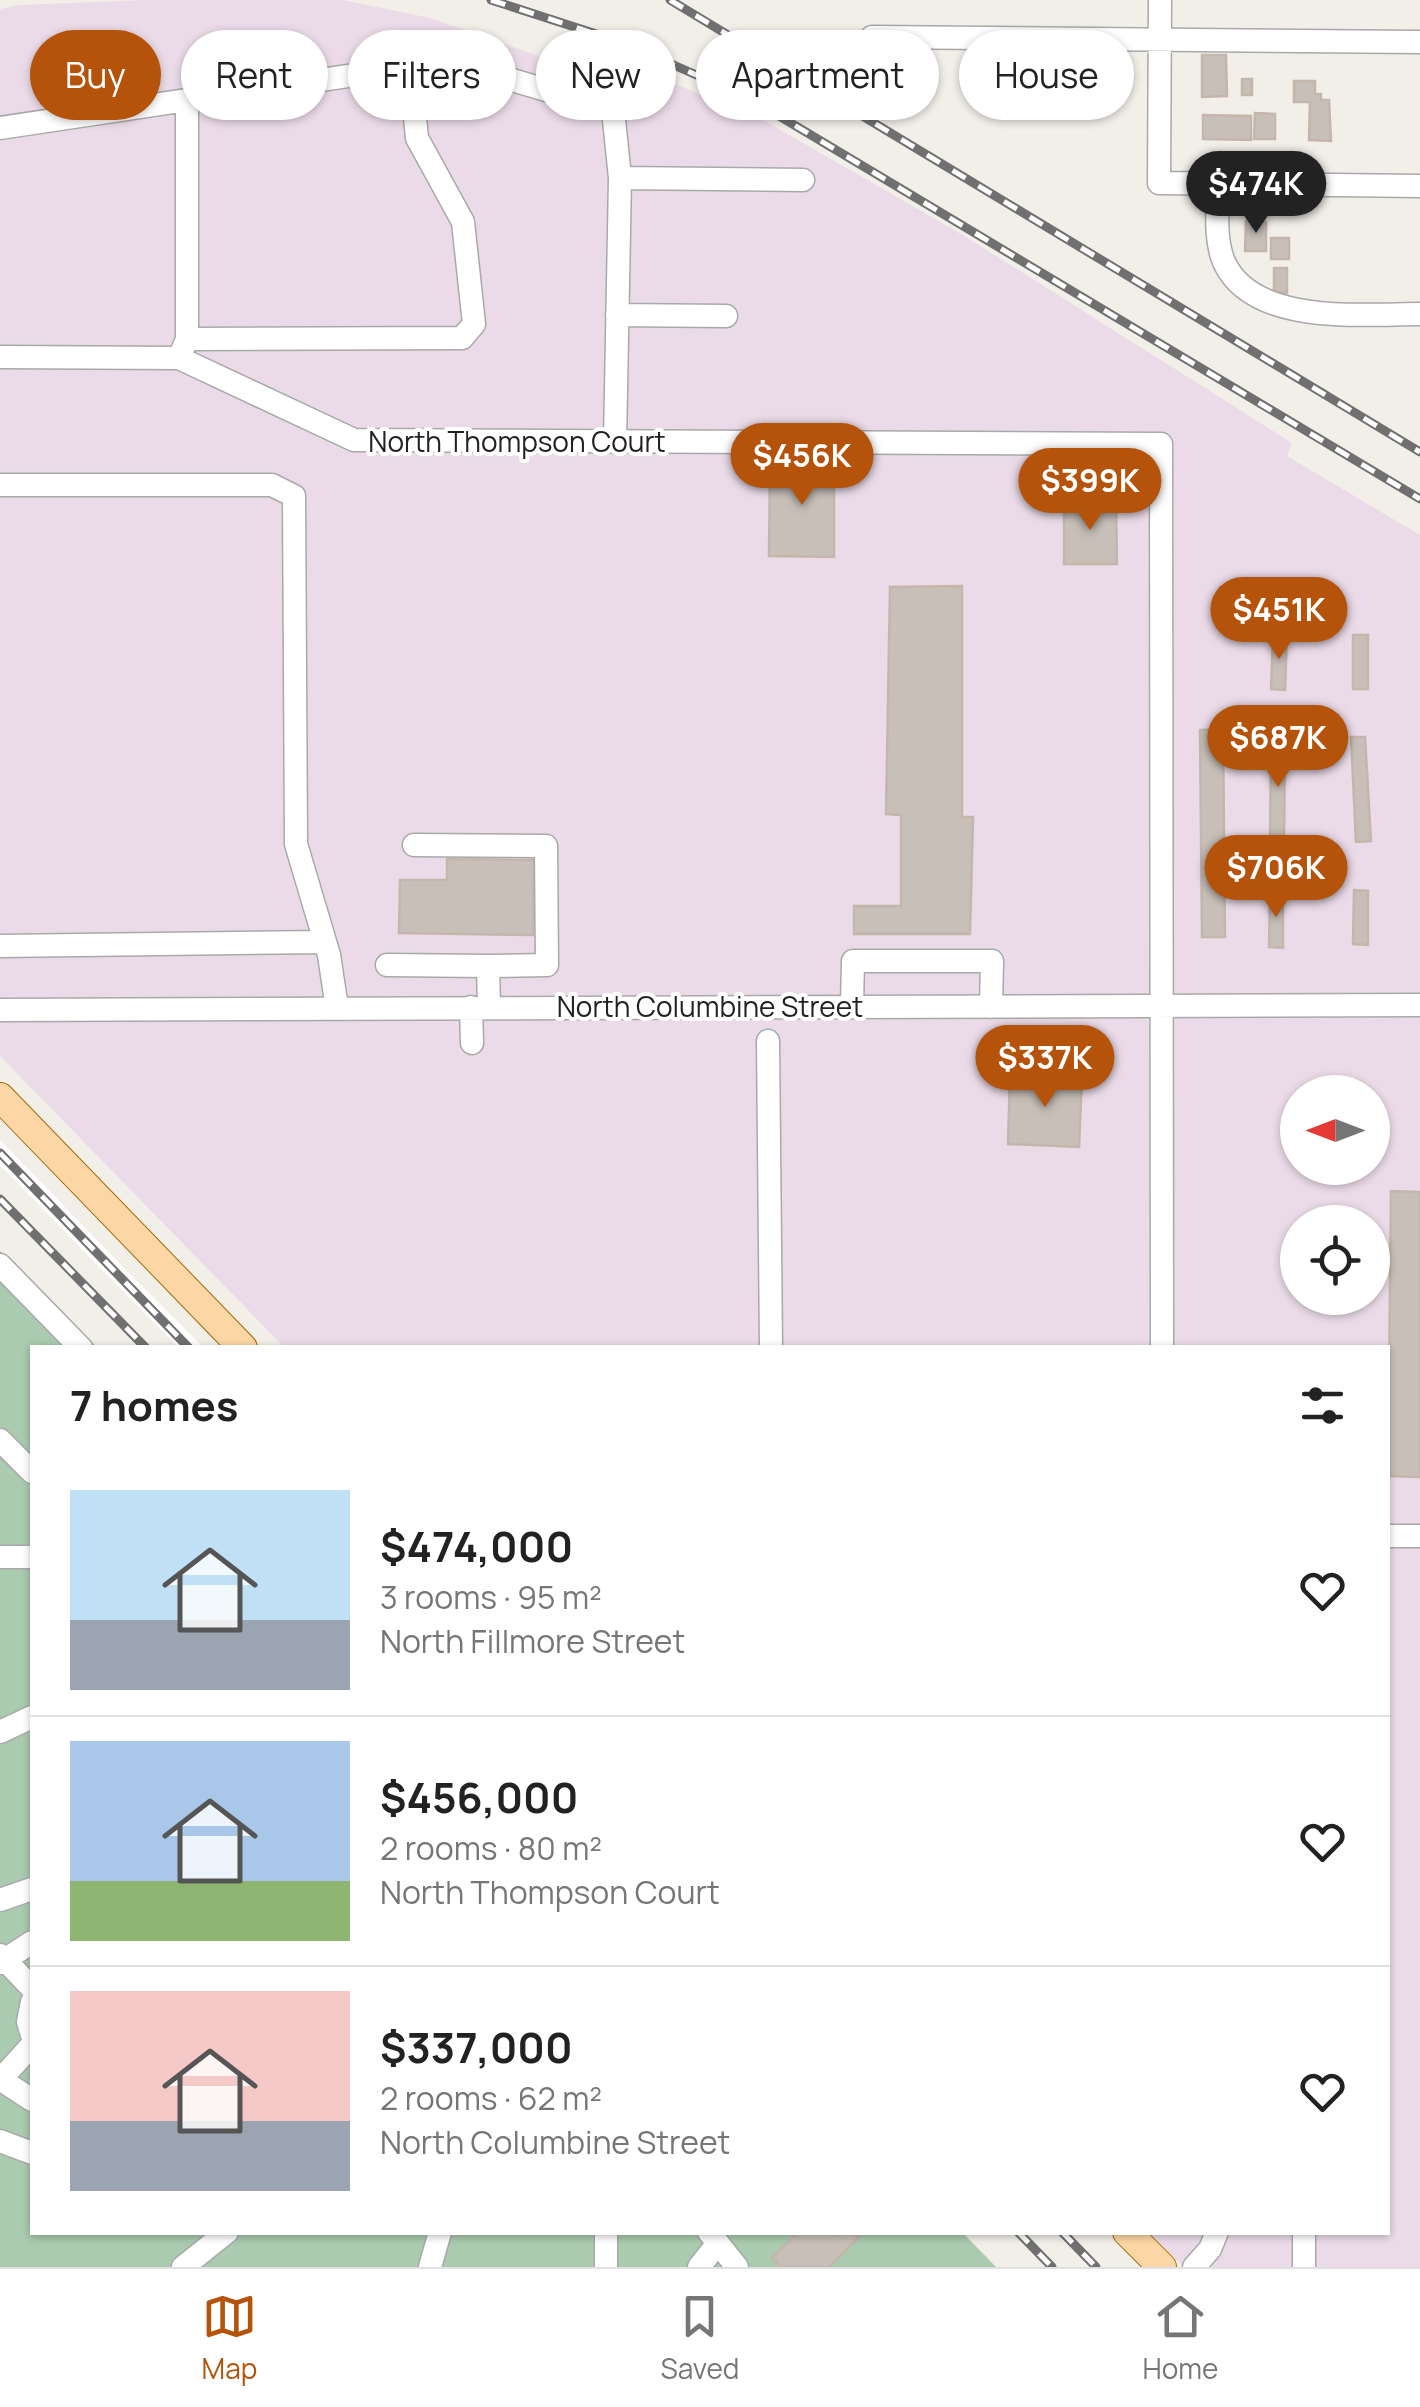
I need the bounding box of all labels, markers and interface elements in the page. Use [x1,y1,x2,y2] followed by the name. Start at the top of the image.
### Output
[30,30,161,120] chip: Buy
[181,30,328,120] chip: Rent
[348,30,516,120] chip: Filters
[536,30,676,120] chip: New
[696,30,939,120] chip: Apartment
[959,30,1134,120] chip: House
[1186,151,1326,236] pin: $474K
[1208,161,1304,205] text: $474K
[368,422,666,460] street label: North Thompson Court
[732,423,872,508] pin: $456K
[753,433,851,477] text: $456K
[1020,448,1160,533] pin: $399K
[1040,458,1140,502] text: $399K
[1209,577,1349,662] pin: $451K
[1232,587,1326,631] text: $451K
[1208,705,1348,790] pin: $687K
[1229,715,1327,759] text: $687K
[1206,835,1346,920] pin: $706K
[1227,845,1325,889] text: $706K
[557,987,863,1025] street label: North Columbine Street
[975,1025,1115,1110] pin: $337K
[997,1035,1093,1079] text: $337K
[1280,1075,1390,1185] north arrow
[1280,1075,1390,1315] map controls
[1280,1205,1390,1315] button: locate
[70,1376,238,1434] text: 7 homes
[1295,1378,1350,1433] icon: filters
[380,1517,573,1575] text: $474,000
[150,1530,270,1650] icon: home
[1295,1563,1350,1618] icon: heart
[380,1575,602,1619] text: 3 rooms · 95 m²
[380,1619,685,1663] text: North Fillmore Street
[380,1768,578,1826] text: $456,000
[150,1781,270,1901] icon: home
[1295,1814,1350,1869] icon: heart
[380,1826,602,1870] text: 2 rooms · 80 m²
[380,1870,720,1914] text: North Thompson Court
[380,2018,573,2076] text: $337,000
[150,2031,270,2151] icon: home
[1295,2064,1350,2119] icon: heart
[380,2076,602,2120] text: 2 rooms · 62 m²
[380,2120,730,2164] text: North Columbine Street
[202,2289,257,2387] tab: Map
[661,2289,739,2387] tab: Saved
[1143,2289,1218,2387] tab: Home

